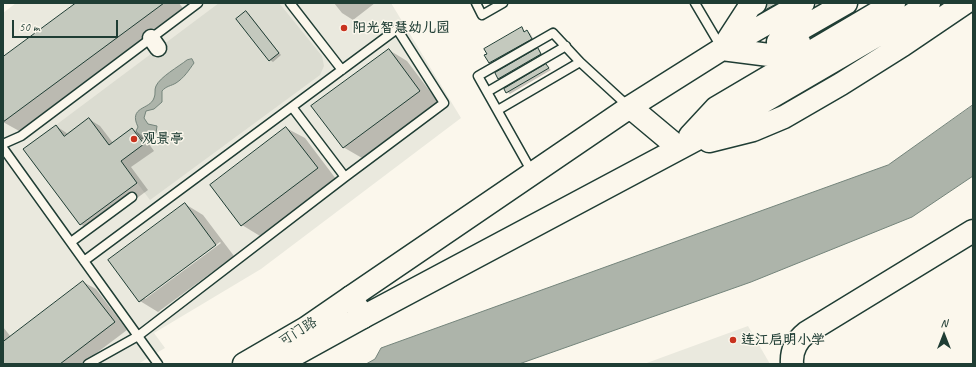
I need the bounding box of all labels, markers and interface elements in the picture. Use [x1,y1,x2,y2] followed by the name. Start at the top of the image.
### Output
[14,12,120,38] scale bar
[19,19,39,35] text: 50 m
[352,20,450,36] place label: 阳光智慧幼儿园
[339,23,349,33] marker: 阳光智慧幼儿园
[142,131,184,147] place label: 观景亭
[129,134,139,144] marker: 观景亭
[276,314,320,350] street label: 可门路
[924,315,964,355] north arrow
[941,316,947,330] text: N
[741,332,825,348] place label: 连江启明小学
[728,335,738,345] marker: 连江启明小学

